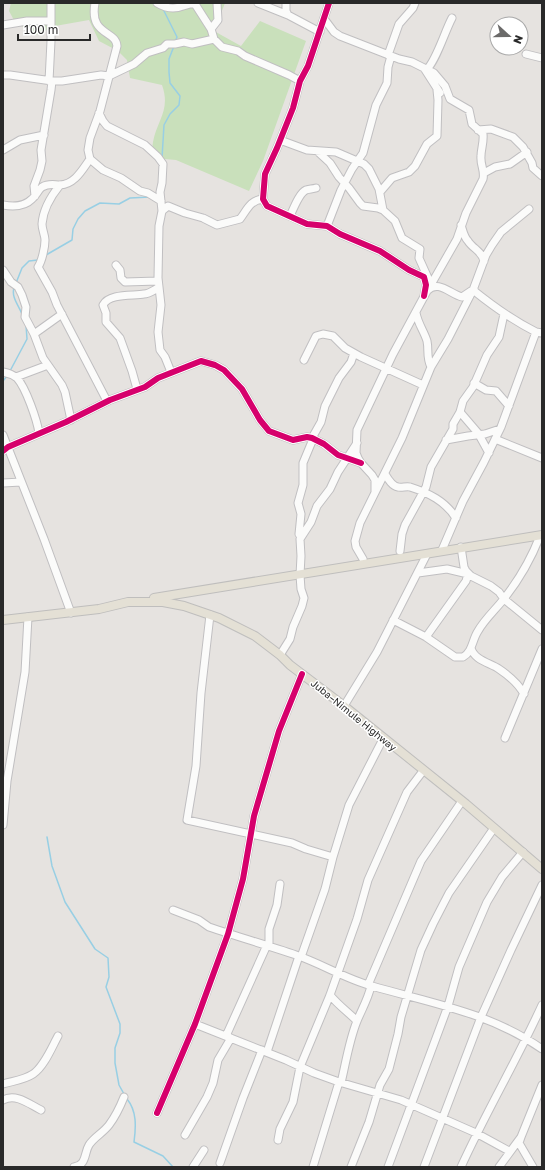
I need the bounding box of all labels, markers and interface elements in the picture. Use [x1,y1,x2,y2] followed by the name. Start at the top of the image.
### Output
[18,16,90,42] scale bar
[489,16,529,56] north arrow
[24,22,58,37] text: 100 m
[511,34,526,46] text: N
[309,677,400,753] street label: Juba–Nimule Highway

